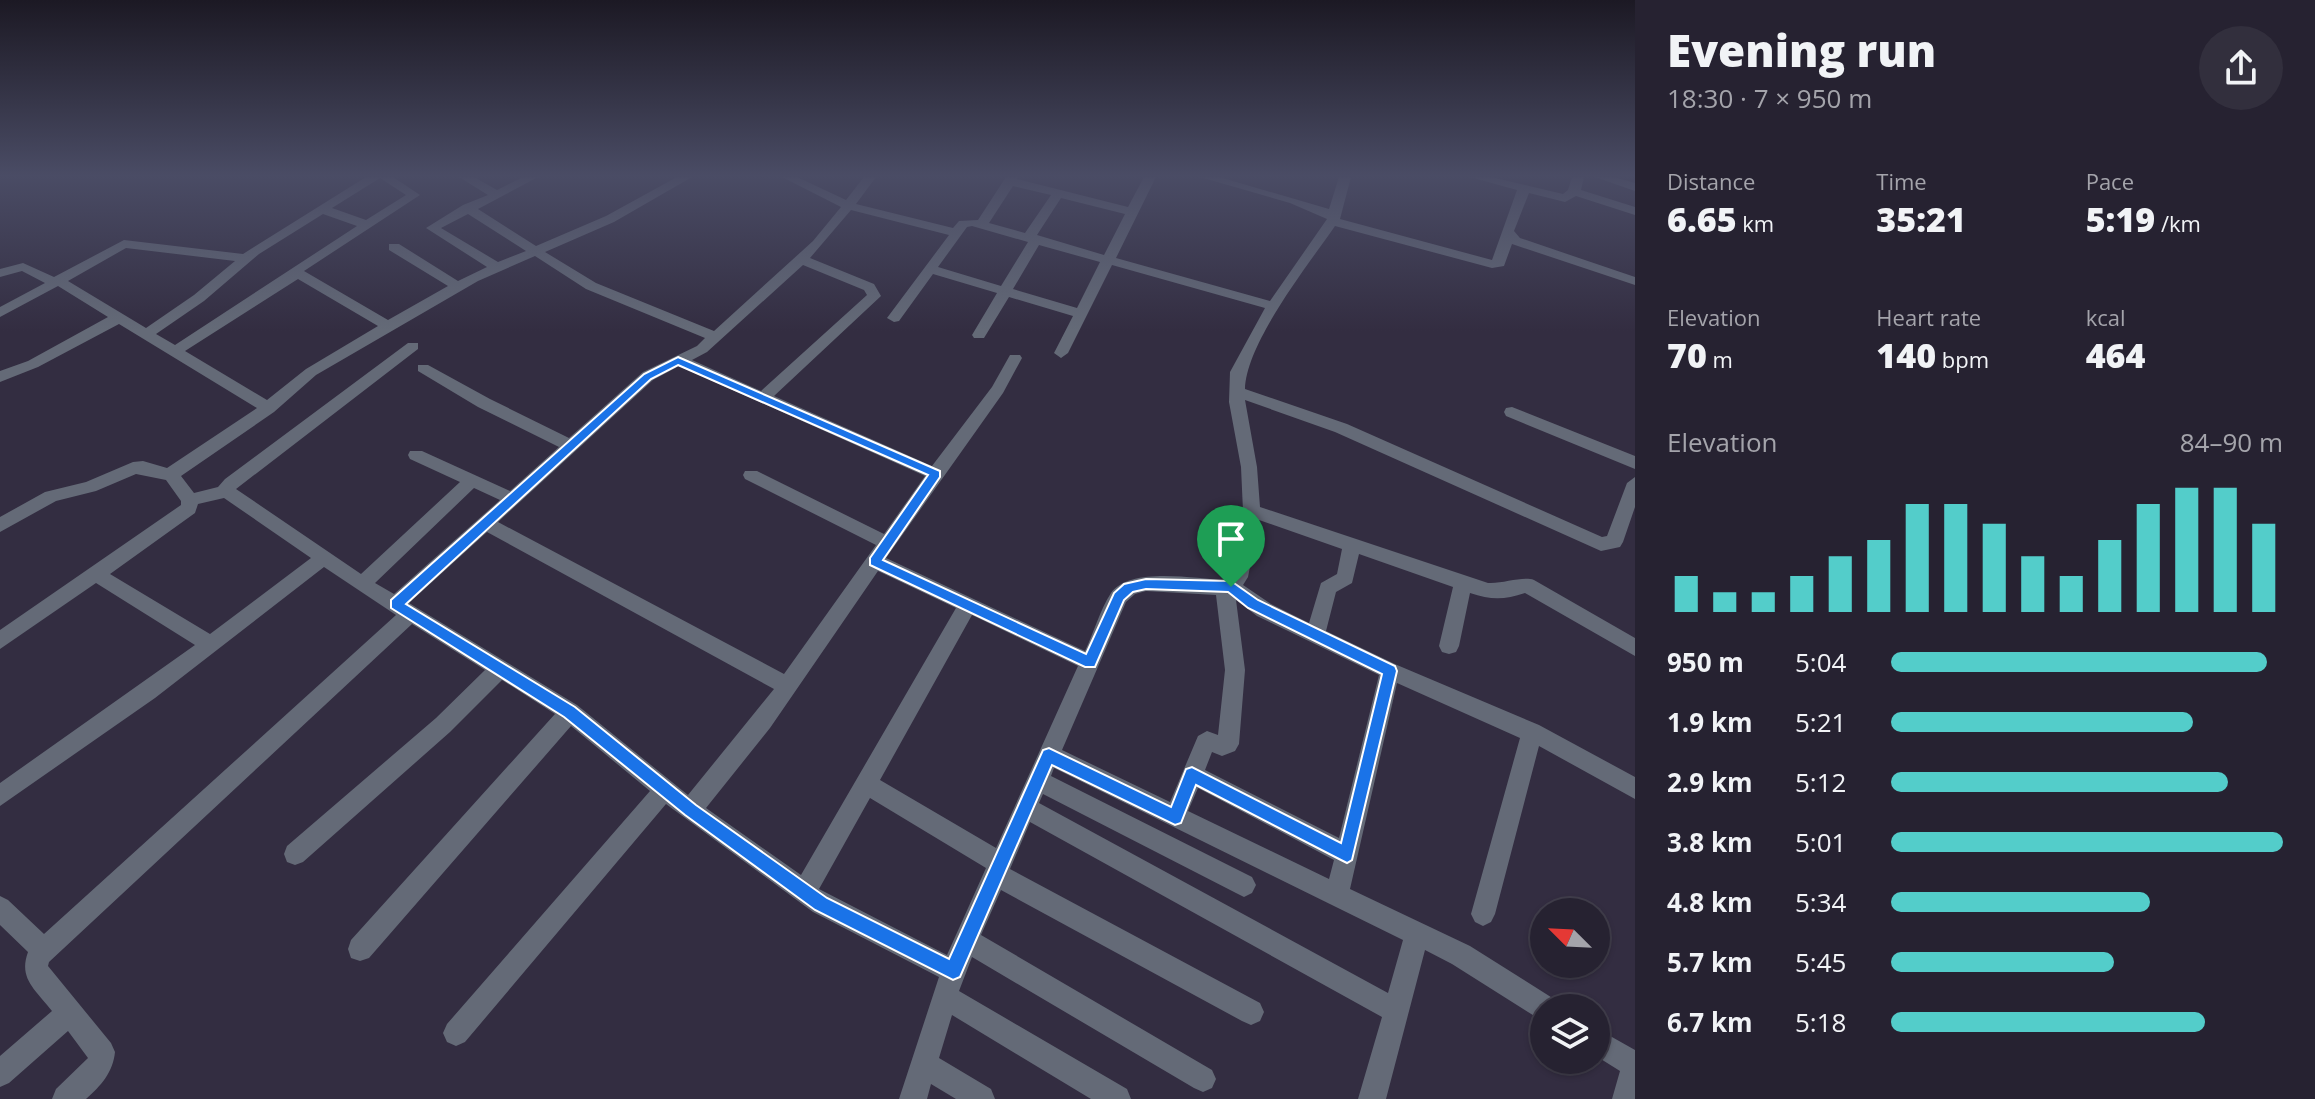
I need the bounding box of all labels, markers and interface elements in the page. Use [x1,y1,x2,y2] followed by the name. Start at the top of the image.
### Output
[1667,20,1936,80] text: Evening run
[2199,26,2283,110] button: share
[1667,80,1872,116] text: 18:30 · 7 × 950 m
[1667,166,1755,196] text: Distance
[1876,166,1927,196] text: Time
[2086,166,2134,196] text: Pace
[1667,196,1737,242] text: 6.65
[1876,196,1966,242] text: 35:21
[2086,196,2155,242] text: 5:19
[1737,208,1774,238] text: km
[2155,208,2201,238] text: /km
[1667,302,1760,332] text: Elevation
[1876,302,1981,332] text: Heart rate
[2086,302,2126,332] text: kcal
[1667,332,1707,378] text: 70
[1876,332,1936,378] text: 140
[2086,332,2145,378] text: 464
[1707,344,1733,374] text: m
[1936,344,1989,374] text: bpm
[1667,424,1777,460] text: Elevation
[2180,424,2283,460] text: 84–90 m
[1197,505,1265,587] pin
[1209,517,1253,561] icon: arrive
[1667,644,1744,680] text: 950 m
[1795,644,1846,680] text: 5:04
[1667,704,1753,740] text: 1.9 km
[1795,704,1846,740] text: 5:21
[1667,764,1753,800] text: 2.9 km
[1795,764,1846,800] text: 5:12
[1667,824,1753,860] text: 3.8 km
[1795,824,1846,860] text: 5:01
[1667,884,1753,920] text: 4.8 km
[1795,884,1846,920] text: 5:34
[1530,898,1610,978] north arrow
[1530,898,1610,1074] map controls
[1667,944,1753,980] text: 5.7 km
[1795,944,1846,980] text: 5:45
[1530,994,1610,1074] button: layers
[1667,1004,1753,1040] text: 6.7 km
[1795,1004,1846,1040] text: 5:18

